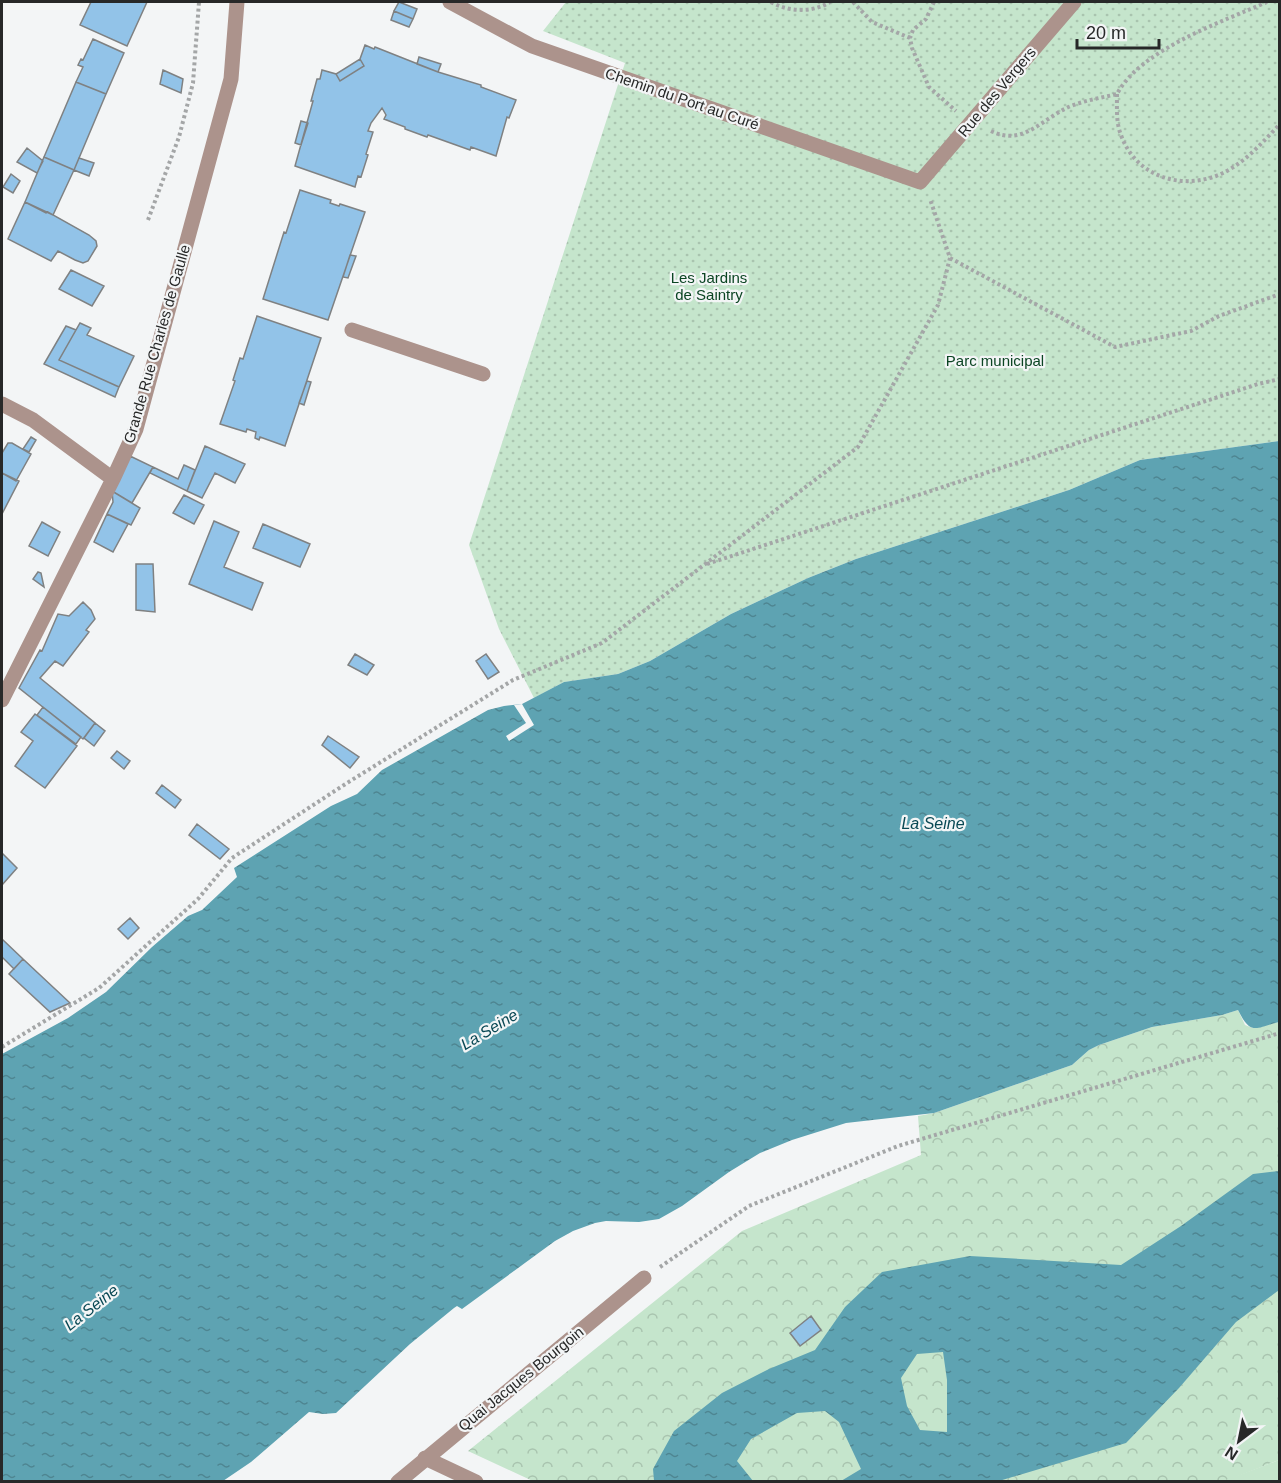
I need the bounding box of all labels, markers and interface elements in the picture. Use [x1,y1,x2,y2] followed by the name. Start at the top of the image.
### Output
[1077,12,1160,50] scale bar
[1086,23,1126,43] text: 20 m
[954,43,1039,140] street label: Rue des Vergers
[603,64,761,133] street label: Chemin du Port au Curé
[120,243,193,445] street label: Grande Rue Charles de Gaulle
[671,269,747,303] park label: Les Jardins de Saintry
[946,352,1044,369] park label: Parc municipal
[901,815,965,832] water label: La Seine
[458,1006,521,1053] water label: La Seine
[61,1281,122,1334] water label: La Seine
[455,1323,587,1434] street label: Quai Jacques Bourgoin
[1209,1411,1269,1471] north arrow
[1222,1443,1241,1464] text: N

